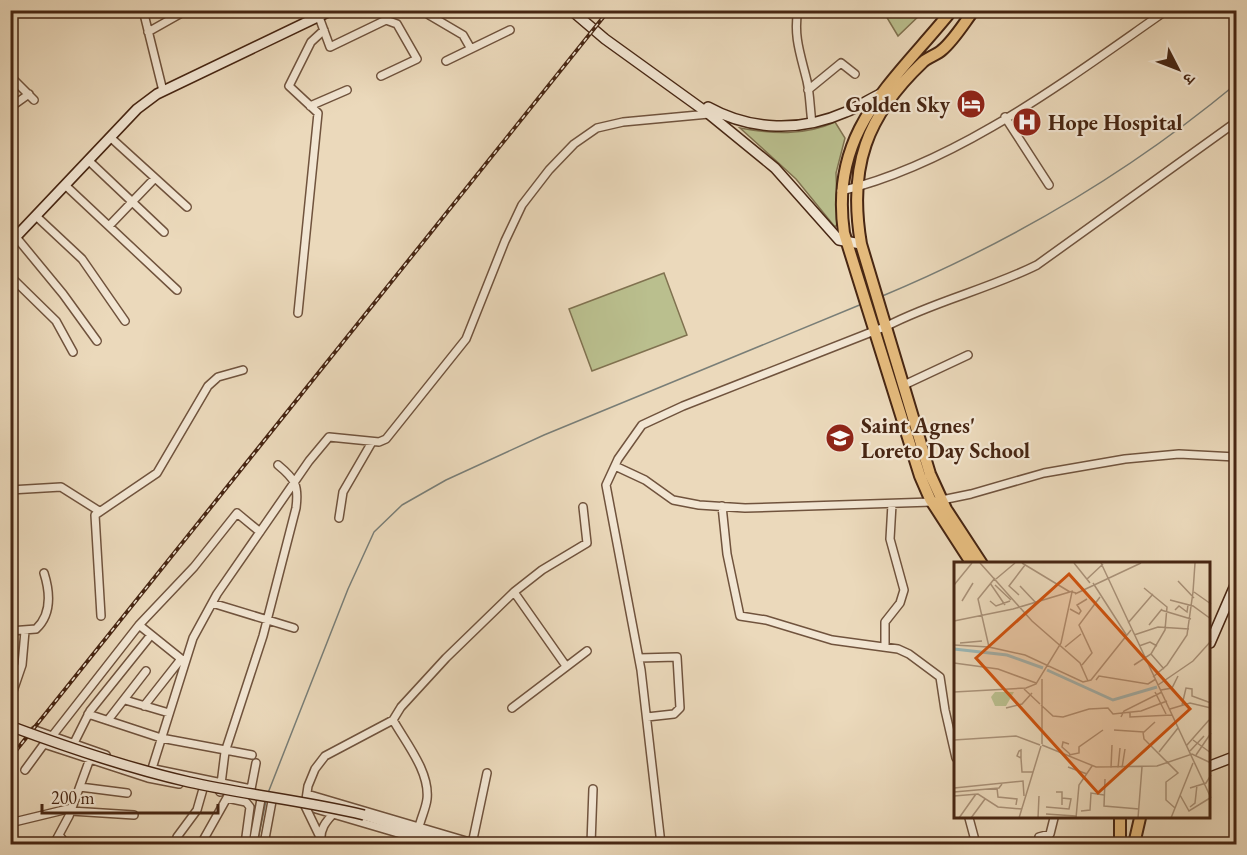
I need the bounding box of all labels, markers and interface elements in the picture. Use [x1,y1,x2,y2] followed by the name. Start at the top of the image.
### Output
[1148,39,1208,99] north arrow
[1177,68,1200,90] text: उ
[955,88,987,120] hotel icon: Golden Sky
[845,90,950,119] place label: Golden Sky
[1011,106,1043,138] hospital icon: Hope Hospital
[1048,108,1183,137] place label: Hope Hospital
[861,411,1030,465] place label: Saint Agnes' Loreto Day School
[824,422,856,454] school or university icon: Saint Agnes' Loreto Day School
[954,562,1211,819] inset map
[42,777,218,815] scale bar
[51,786,95,809] text: 200 m

